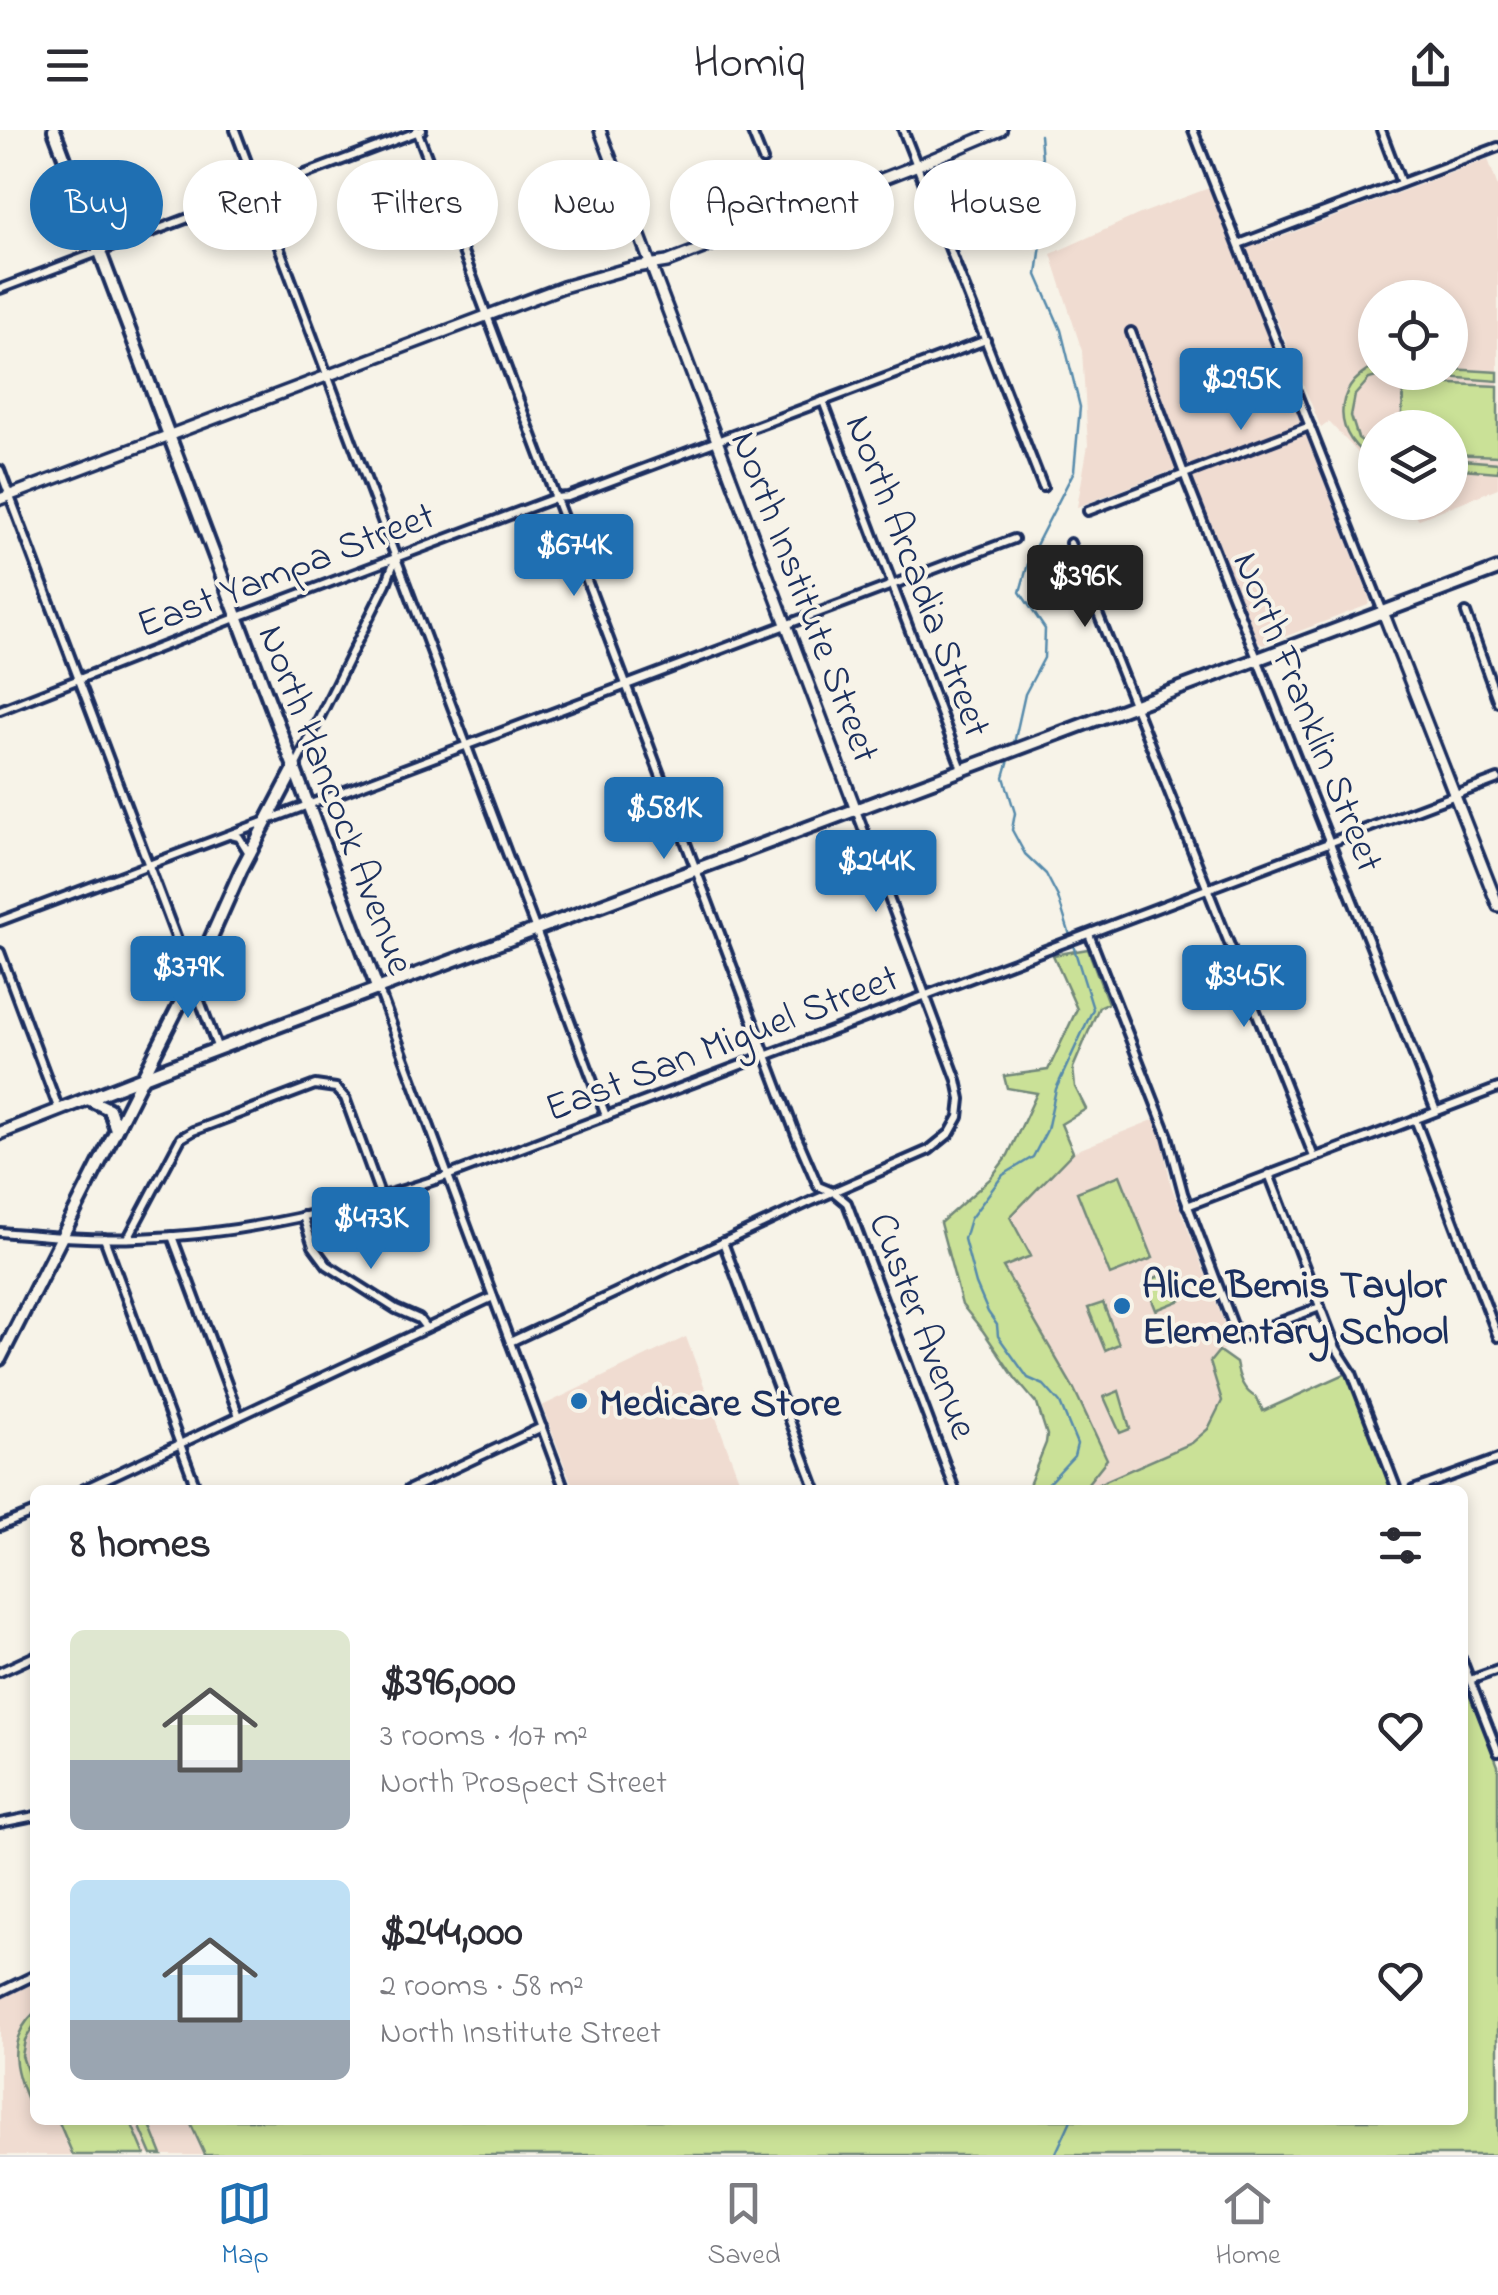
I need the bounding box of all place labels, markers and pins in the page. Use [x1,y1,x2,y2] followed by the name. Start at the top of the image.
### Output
[1171,348,1311,433] pin: $295K
[504,514,644,599] pin: $674K
[1015,545,1155,630] pin: $396K
[594,777,734,862] pin: $581K
[806,830,946,915] pin: $244K
[118,936,258,1021] pin: $379K
[1174,945,1314,1030] pin: $345K
[301,1187,441,1272] pin: $473K
[1142,1258,1449,1363] place label: Alice Bemis Taylor Elementary School
[1111,1295,1133,1317] marker: Alice Bemis Taylor Elementary School
[599,1376,842,1435] place label: Medicare Store
[568,1390,590,1412] marker: Medicare Store

